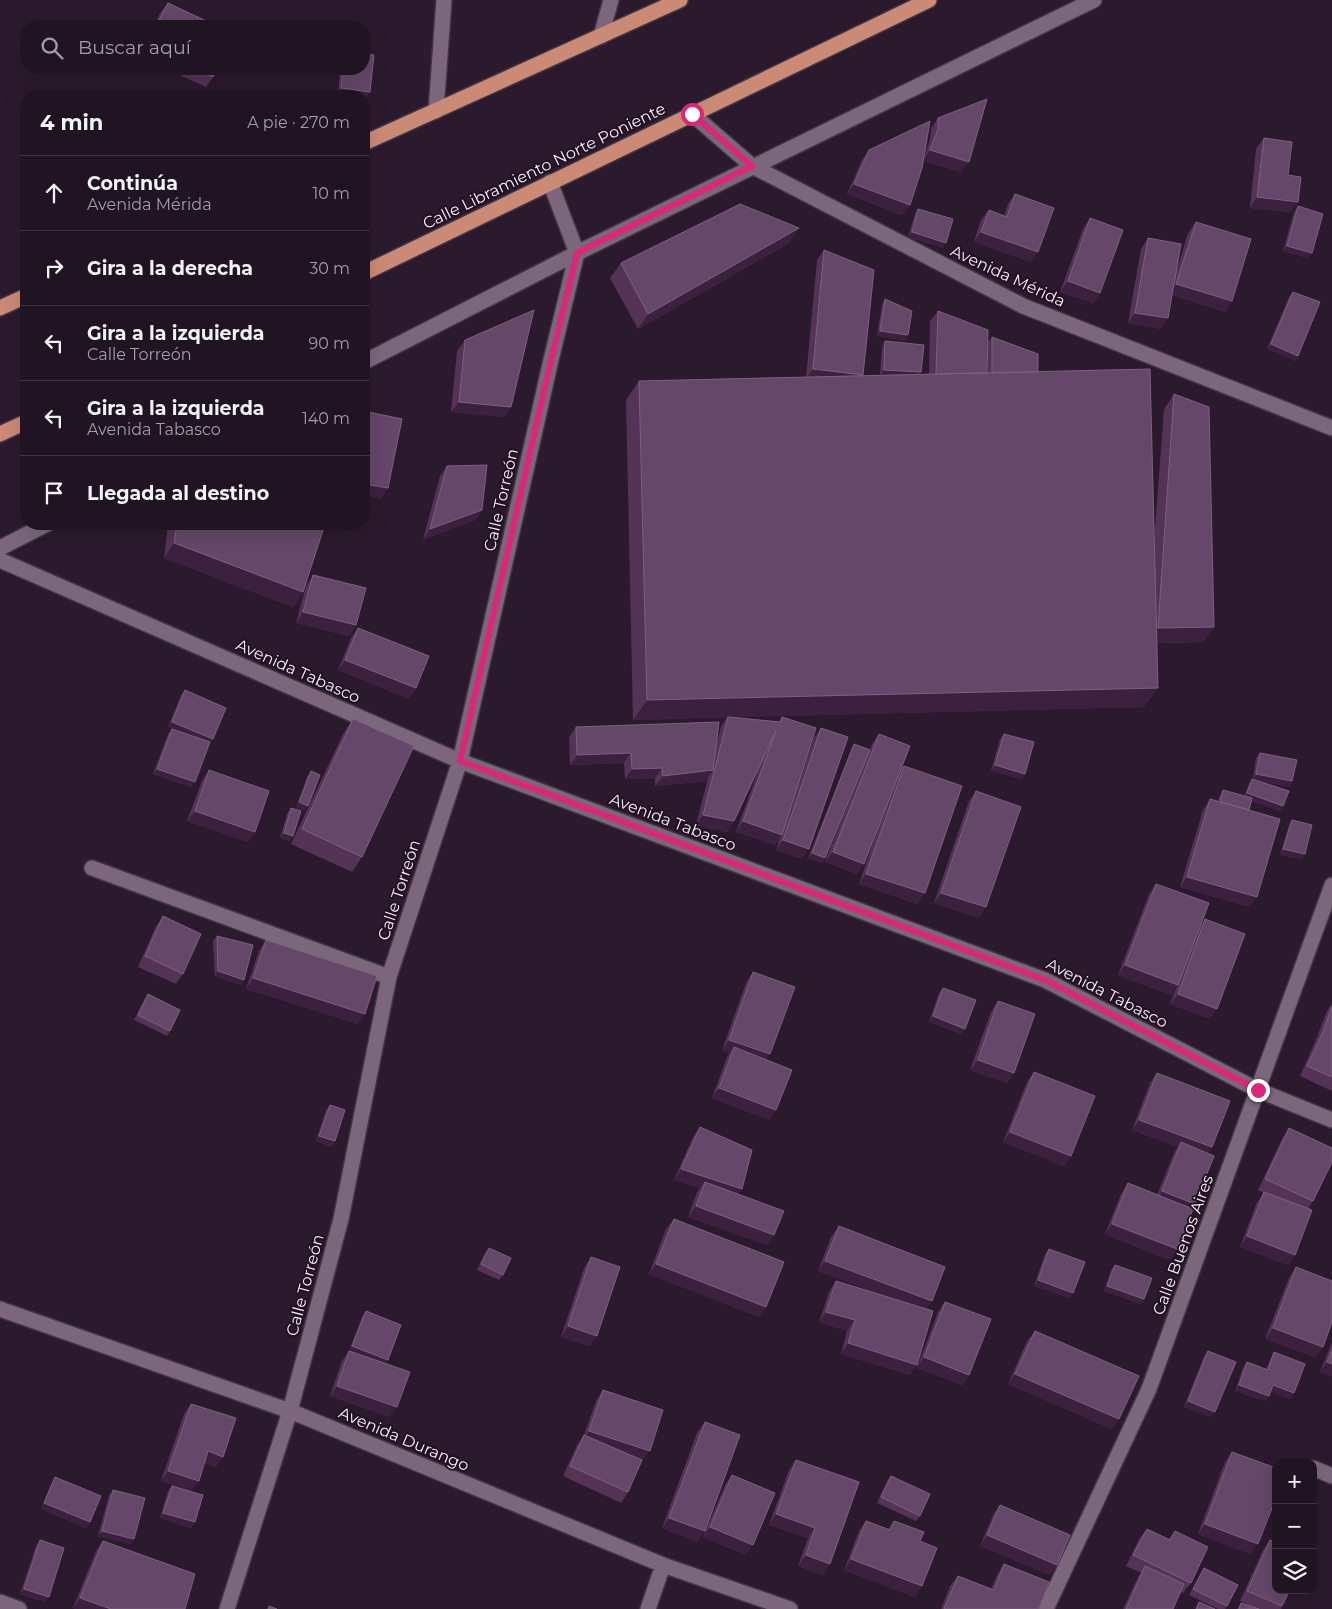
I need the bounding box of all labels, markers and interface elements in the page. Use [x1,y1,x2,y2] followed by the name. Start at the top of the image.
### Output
[20,20,370,75] search box
[38,34,66,62] icon: search
[78,36,191,59] text: Buscar aquí
[420,99,668,233] street label: Calle Libramiento Norte Poniente
[681,103,704,126] route start
[40,110,103,135] text: 4 min
[247,113,350,132] text: A pie · 270 m
[87,172,178,195] text: Continúa
[40,179,68,207] icon: ahead
[312,184,350,203] text: 10 m
[87,195,212,214] text: Avenida Mérida
[948,241,1068,311] street label: Avenida Mérida
[40,254,68,282] icon: right
[87,257,253,280] text: Gira a la derecha
[309,259,350,278] text: 30 m
[87,322,265,345] text: Gira a la izquierda
[40,329,68,357] icon: left
[308,334,350,353] text: 90 m
[87,345,191,364] text: Calle Torreón
[87,397,265,420] text: Gira a la izquierda
[40,404,68,432] icon: left
[302,409,350,428] text: 140 m
[87,420,221,439] text: Avenida Tabasco
[480,447,522,553] street label: Calle Torreón
[40,479,68,507] icon: arrive
[87,482,269,505] text: Llegada al destino
[233,635,363,707] street label: Avenida Tabasco
[607,789,739,855] street label: Avenida Tabasco
[374,837,424,943] street label: Calle Torreón
[1043,954,1171,1032] street label: Avenida Tabasco
[1247,1079,1270,1102] route end
[1149,1172,1217,1318] street label: Calle Buenos Aires
[282,1232,328,1338] street label: Calle Torreón
[336,1403,472,1475] street label: Avenida Durango
[1272,1459,1317,1594] map controls
[1272,1459,1317,1504] button: +
[1272,1504,1317,1549] button: −
[1272,1549,1317,1594] button: layers

